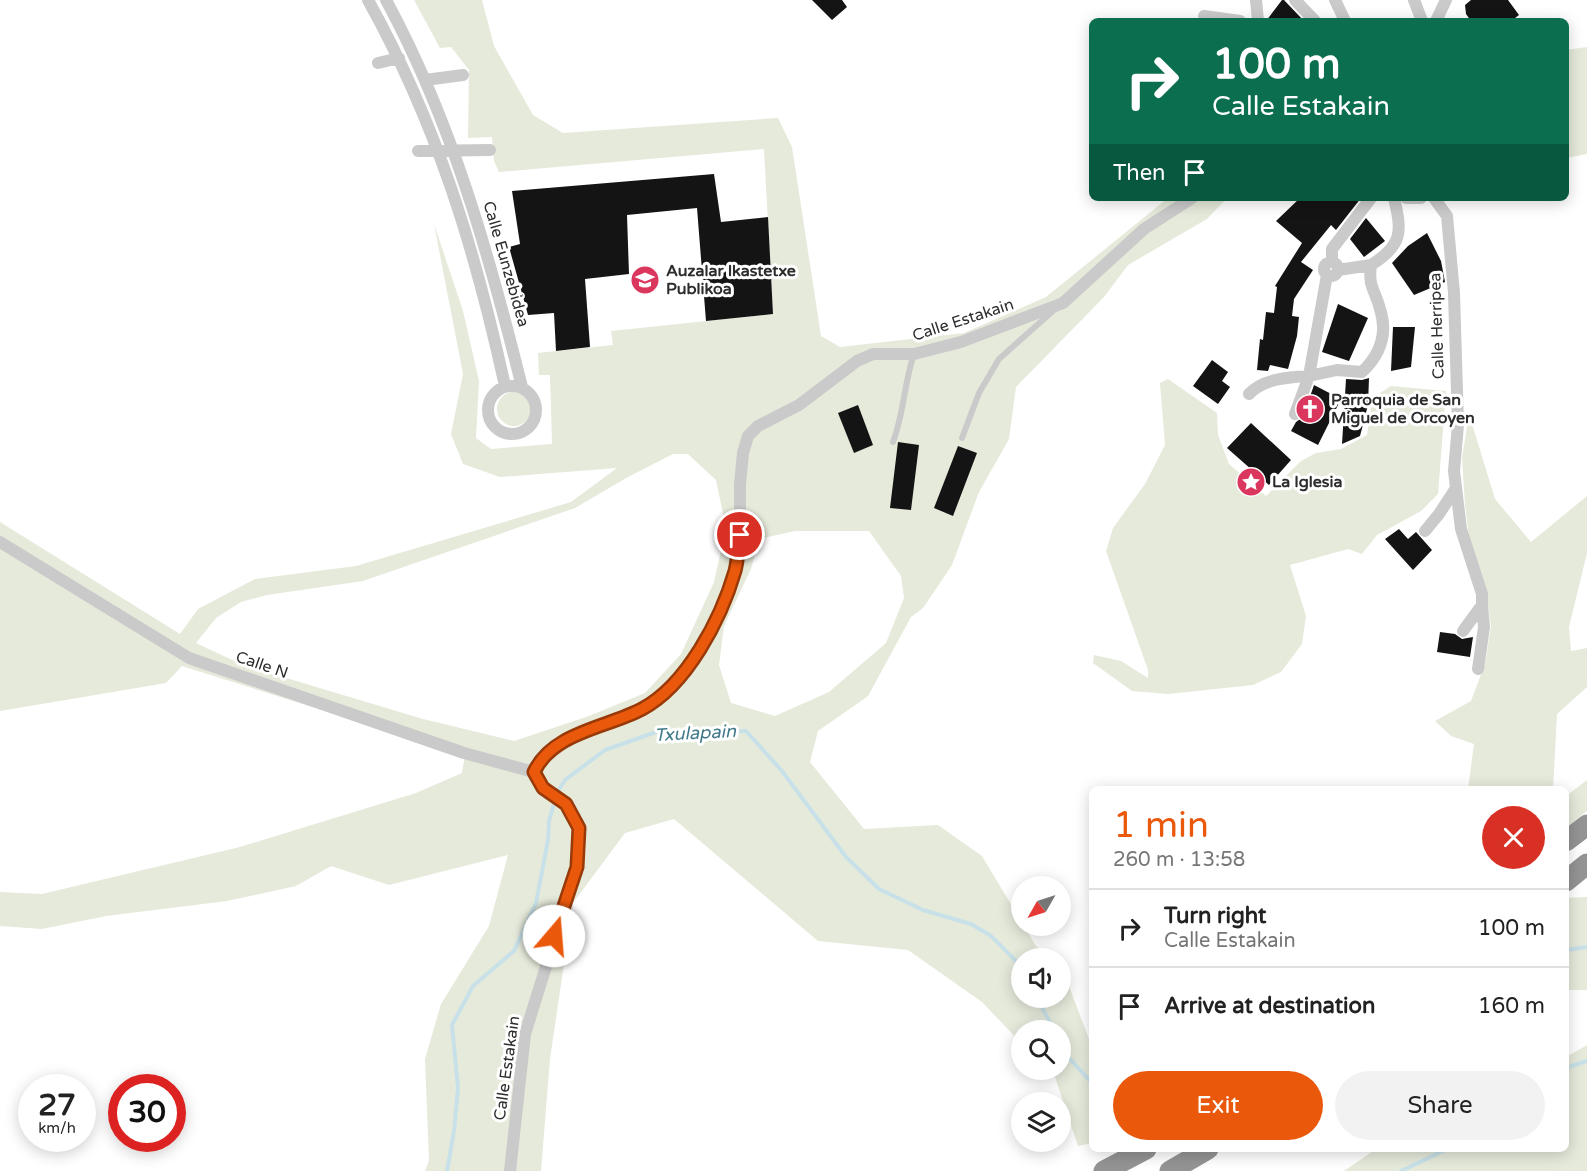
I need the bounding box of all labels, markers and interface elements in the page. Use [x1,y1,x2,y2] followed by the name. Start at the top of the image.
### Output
[1212,39,1341,90] text: 100 m
[1113,42,1191,120] icon: right
[1212,90,1390,123] text: Calle Estakain
[1178,156,1211,189] icon: arrive
[1113,160,1166,186] text: Then
[478,199,534,329] street label: Calle Eunzebidea
[666,261,796,299] place label: Auzalar Ikastetxe Publikoa
[629,264,661,296] school or university icon: Auzalar Ikastetxe Publikoa
[1425,272,1449,380] street label: Calle Herripea
[910,294,1016,346] street label: Calle Estakain
[1331,390,1475,428] place label: Parroquia de San Miguel de Orcoyen
[1294,393,1326,425] church icon: Parroquia de San Miguel de Orcoyen
[1235,466,1267,498] place icon: La Iglesia
[1272,472,1343,492] place label: La Iglesia
[714,509,765,560] pin
[723,518,756,551] icon: arrive
[233,647,291,683] street label: Calle N
[653,720,738,746] water label: Txulapain
[1113,804,1209,847] text: 1 min
[1482,806,1545,869] button: close
[1113,848,1245,872] text: 260 m · 13:58
[1011,876,1071,936] north arrow
[1011,876,1071,1152] map controls
[1164,903,1266,929] text: Turn right
[522,904,586,968] position arrow
[1113,912,1146,945] icon: right
[1478,915,1545,941] text: 100 m
[1164,929,1296,953] text: Calle Estakain
[1011,948,1071,1008] button: sound
[1113,990,1146,1023] icon: arrive
[1164,993,1375,1019] text: Arrive at destination
[1478,993,1545,1019] text: 160 m
[490,1014,524,1122] street label: Calle Estakain
[1011,1020,1071,1080] button: search
[1113,1071,1323,1140] button: Exit
[1335,1071,1545,1140] button: Share
[108,1074,186,1152] speed limit sign: 30
[38,1087,76,1124] text: 27
[1011,1092,1071,1152] button: layers
[38,1119,76,1137] text: km/h

